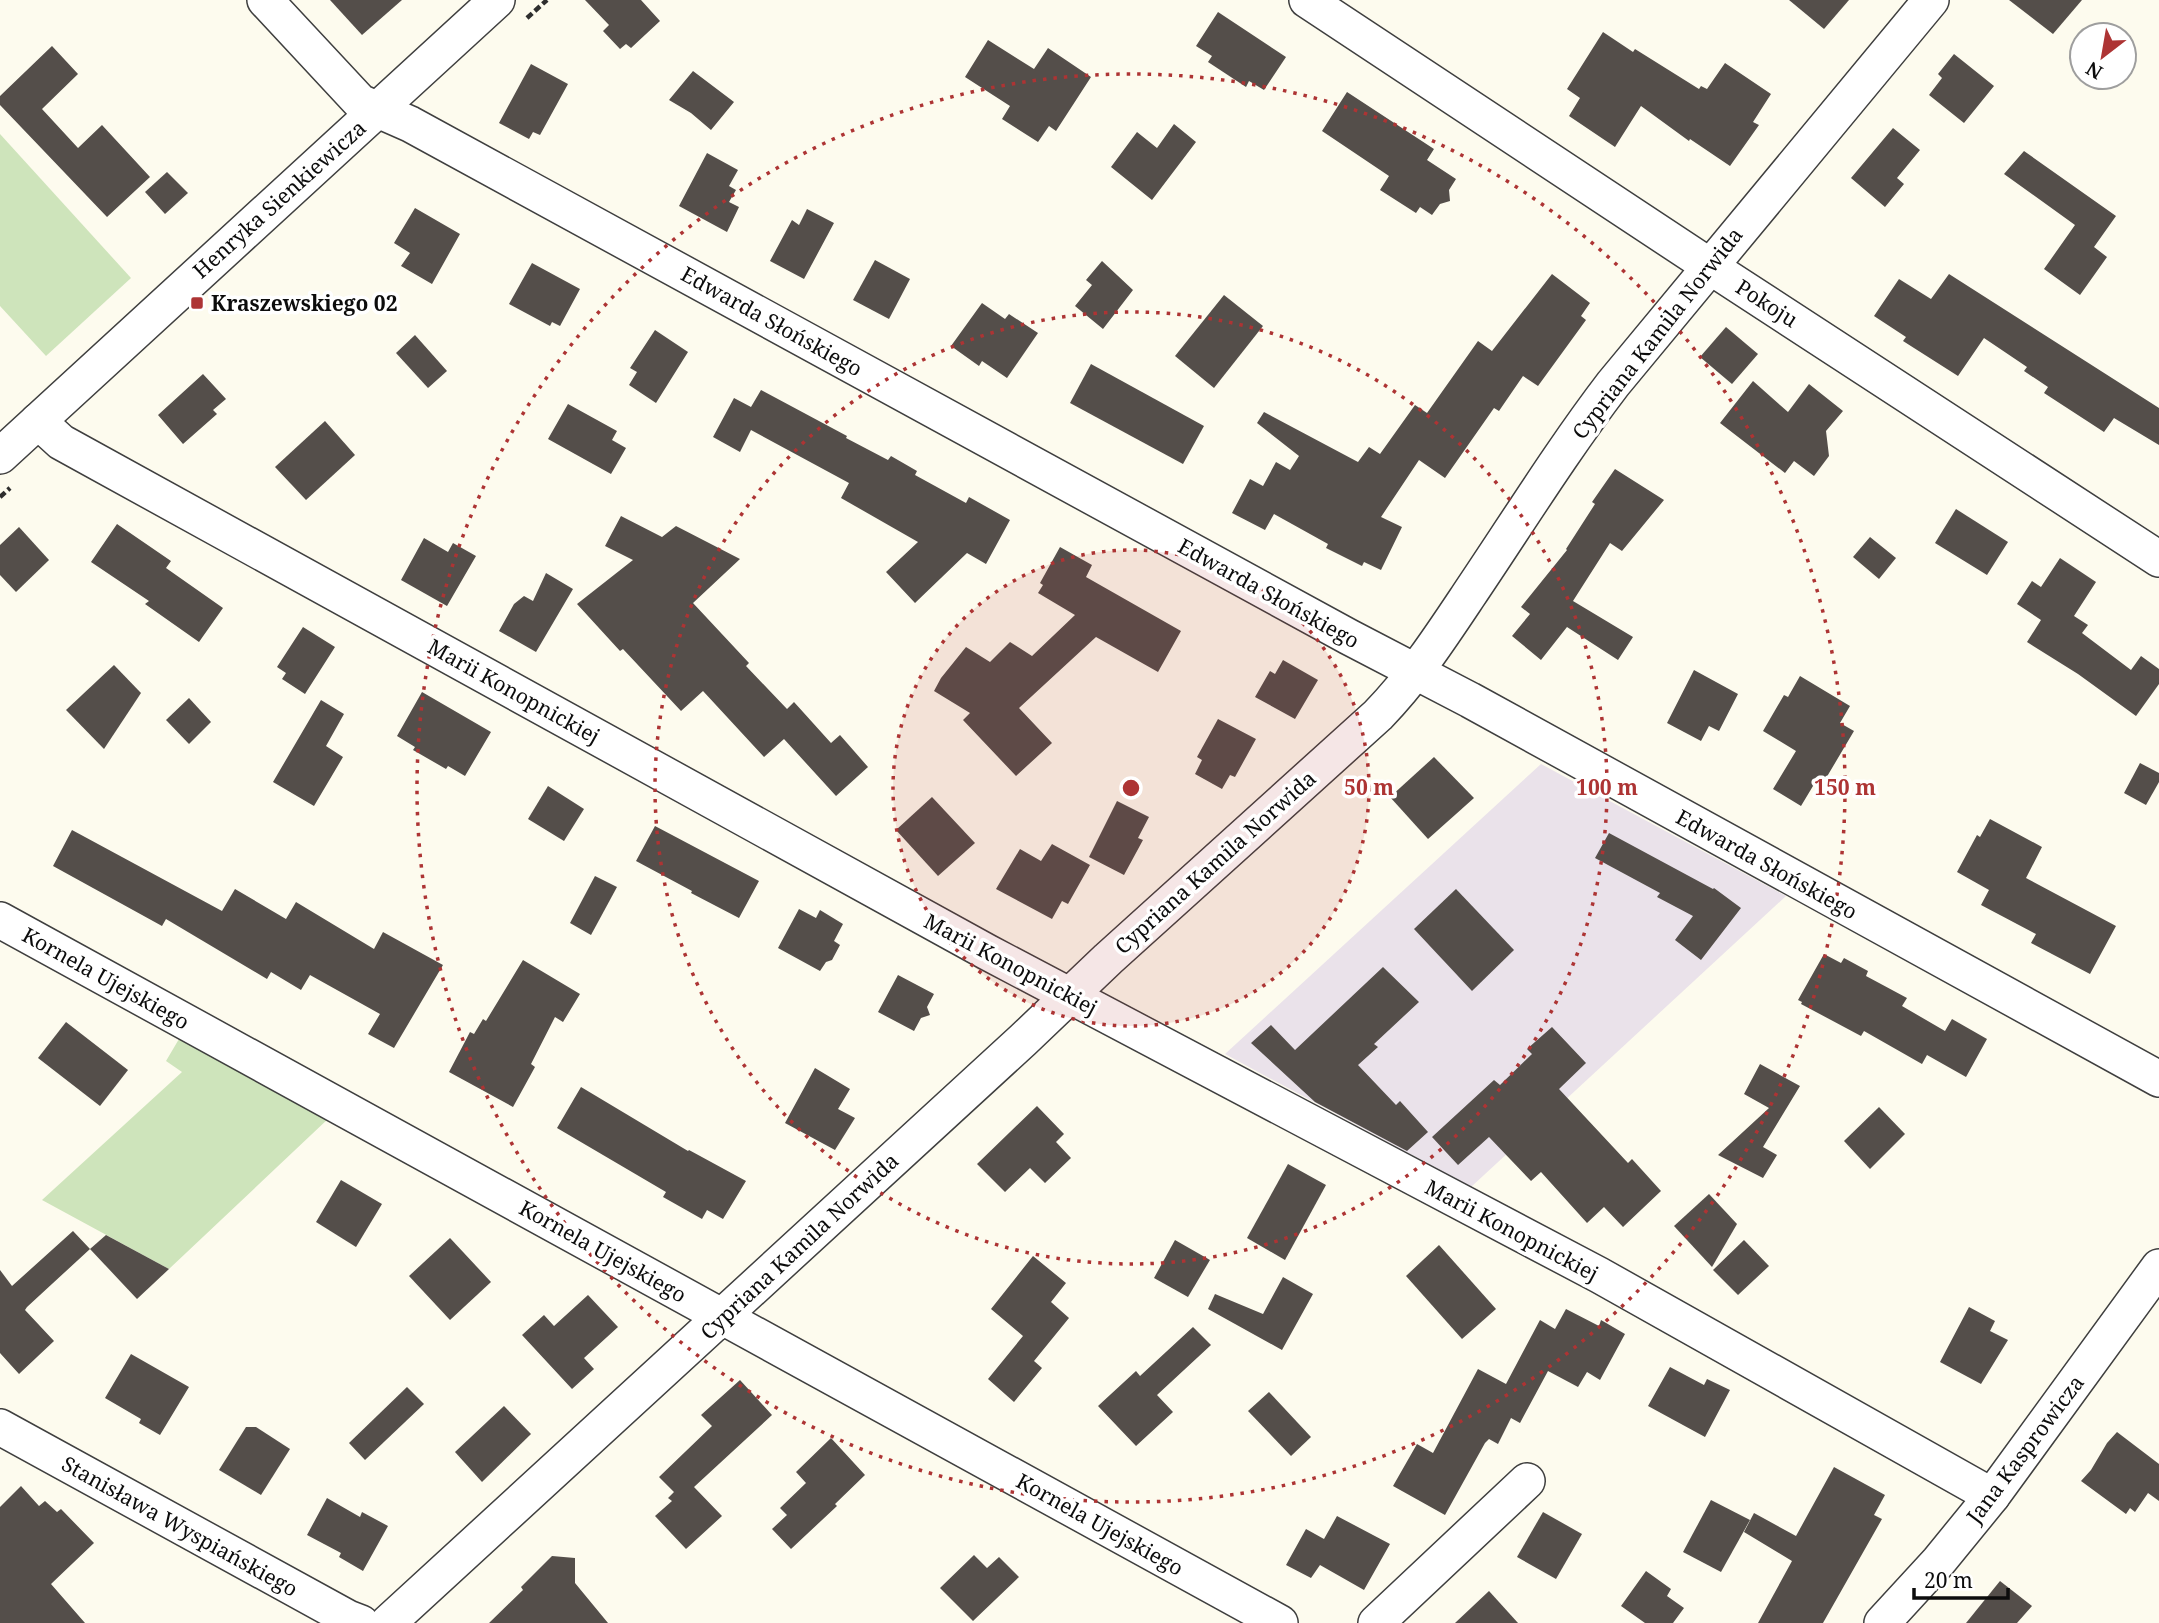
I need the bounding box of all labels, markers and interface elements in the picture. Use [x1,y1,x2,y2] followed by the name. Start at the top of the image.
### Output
[2068,21,2138,91] north arrow
[2081,56,2107,86] text: N
[187,114,371,284] street label: Henryka Sienkiewicza
[1566,221,1748,445] street label: Cypriana Kamila Norwida
[676,260,868,382] street label: Edwarda Słońskiego
[1731,273,1803,333] street label: Pokoju
[211,289,398,317] place label: Kraszewskiego 02
[189,295,205,311] marker: Kraszewskiego 02
[1173,532,1365,654] street label: Edwarda Słońskiego
[423,632,605,750] street label: Marii Konopnickiej
[1109,764,1321,960] street label: Cypriana Kamila Norwida
[1344,773,1394,801] text: 50 m
[1576,773,1638,801] text: 100 m
[1814,773,1876,801] text: 150 m
[1119,776,1143,800] centre of rings
[1671,803,1863,925] street label: Edwarda Słońskiego
[919,906,1103,1022] street label: Marii Konopnickiej
[17,920,195,1036] street label: Kornela Ujejskiego
[694,1147,904,1345] street label: Cypriana Kamila Norwida
[1420,1172,1604,1288] street label: Marii Konopnickiej
[514,1193,692,1309] street label: Kornela Ujejskiego
[1959,1369,2090,1530] street label: Jana Kasprowicza
[57,1449,303,1603] street label: Stanisława Wyspiańskiego
[1011,1466,1189,1582] street label: Kornela Ujejskiego
[1914,1556,2008,1600] scale bar
[1924,1566,1973,1594] text: 20 m

